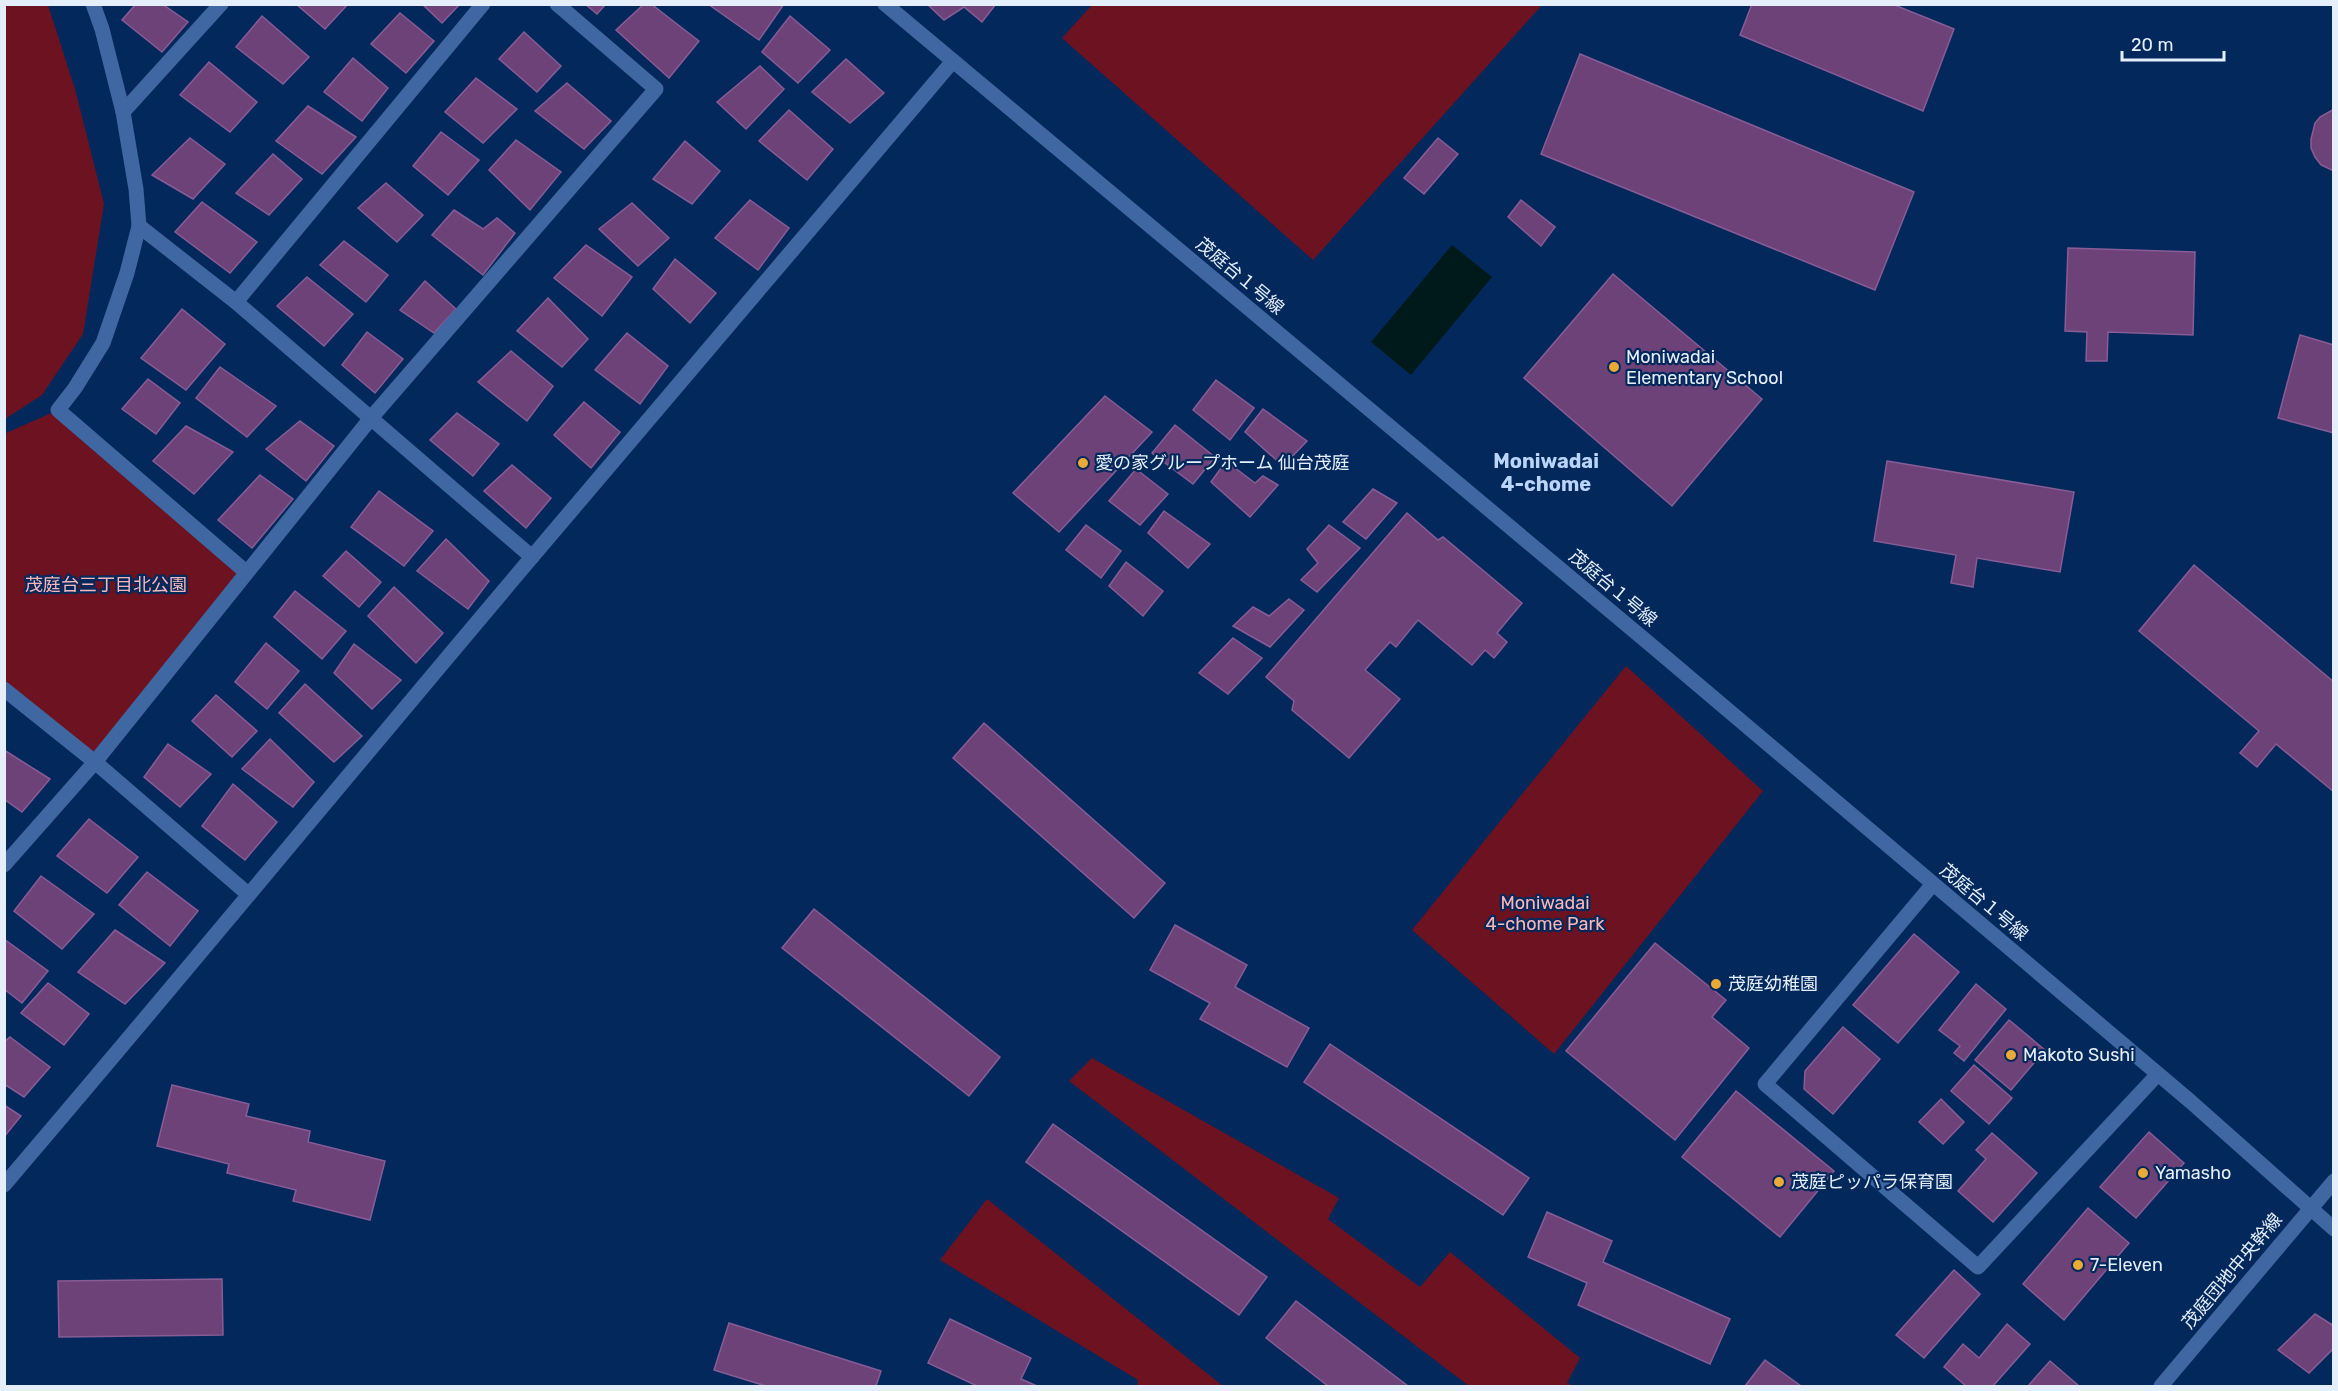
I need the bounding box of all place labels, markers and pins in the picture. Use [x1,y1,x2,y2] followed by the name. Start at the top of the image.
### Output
[1626,346,1783,389] place label: Moniwadai Elementary School
[1607,360,1621,374] marker: Moniwadai Elementary School
[1095,452,1350,474] place label: 愛の家グループホーム 仙台茂庭
[1076,456,1090,470] marker: 愛の家グループホーム 仙台茂庭
[1728,973,1818,995] place label: 茂庭幼稚園
[1709,977,1723,991] marker: 茂庭幼稚園
[2023,1044,2135,1066] place label: Makoto Sushi
[2004,1048,2018,1062] marker: Makoto Sushi
[2155,1162,2231,1184] place label: Yamasho
[2136,1166,2150,1180] marker: Yamasho
[1791,1171,1953,1193] place label: 茂庭ピッパラ保育園
[1772,1175,1786,1189] marker: 茂庭ピッパラ保育園
[2090,1254,2163,1276] place label: 7-Eleven
[2071,1258,2085,1272] marker: 7-Eleven

